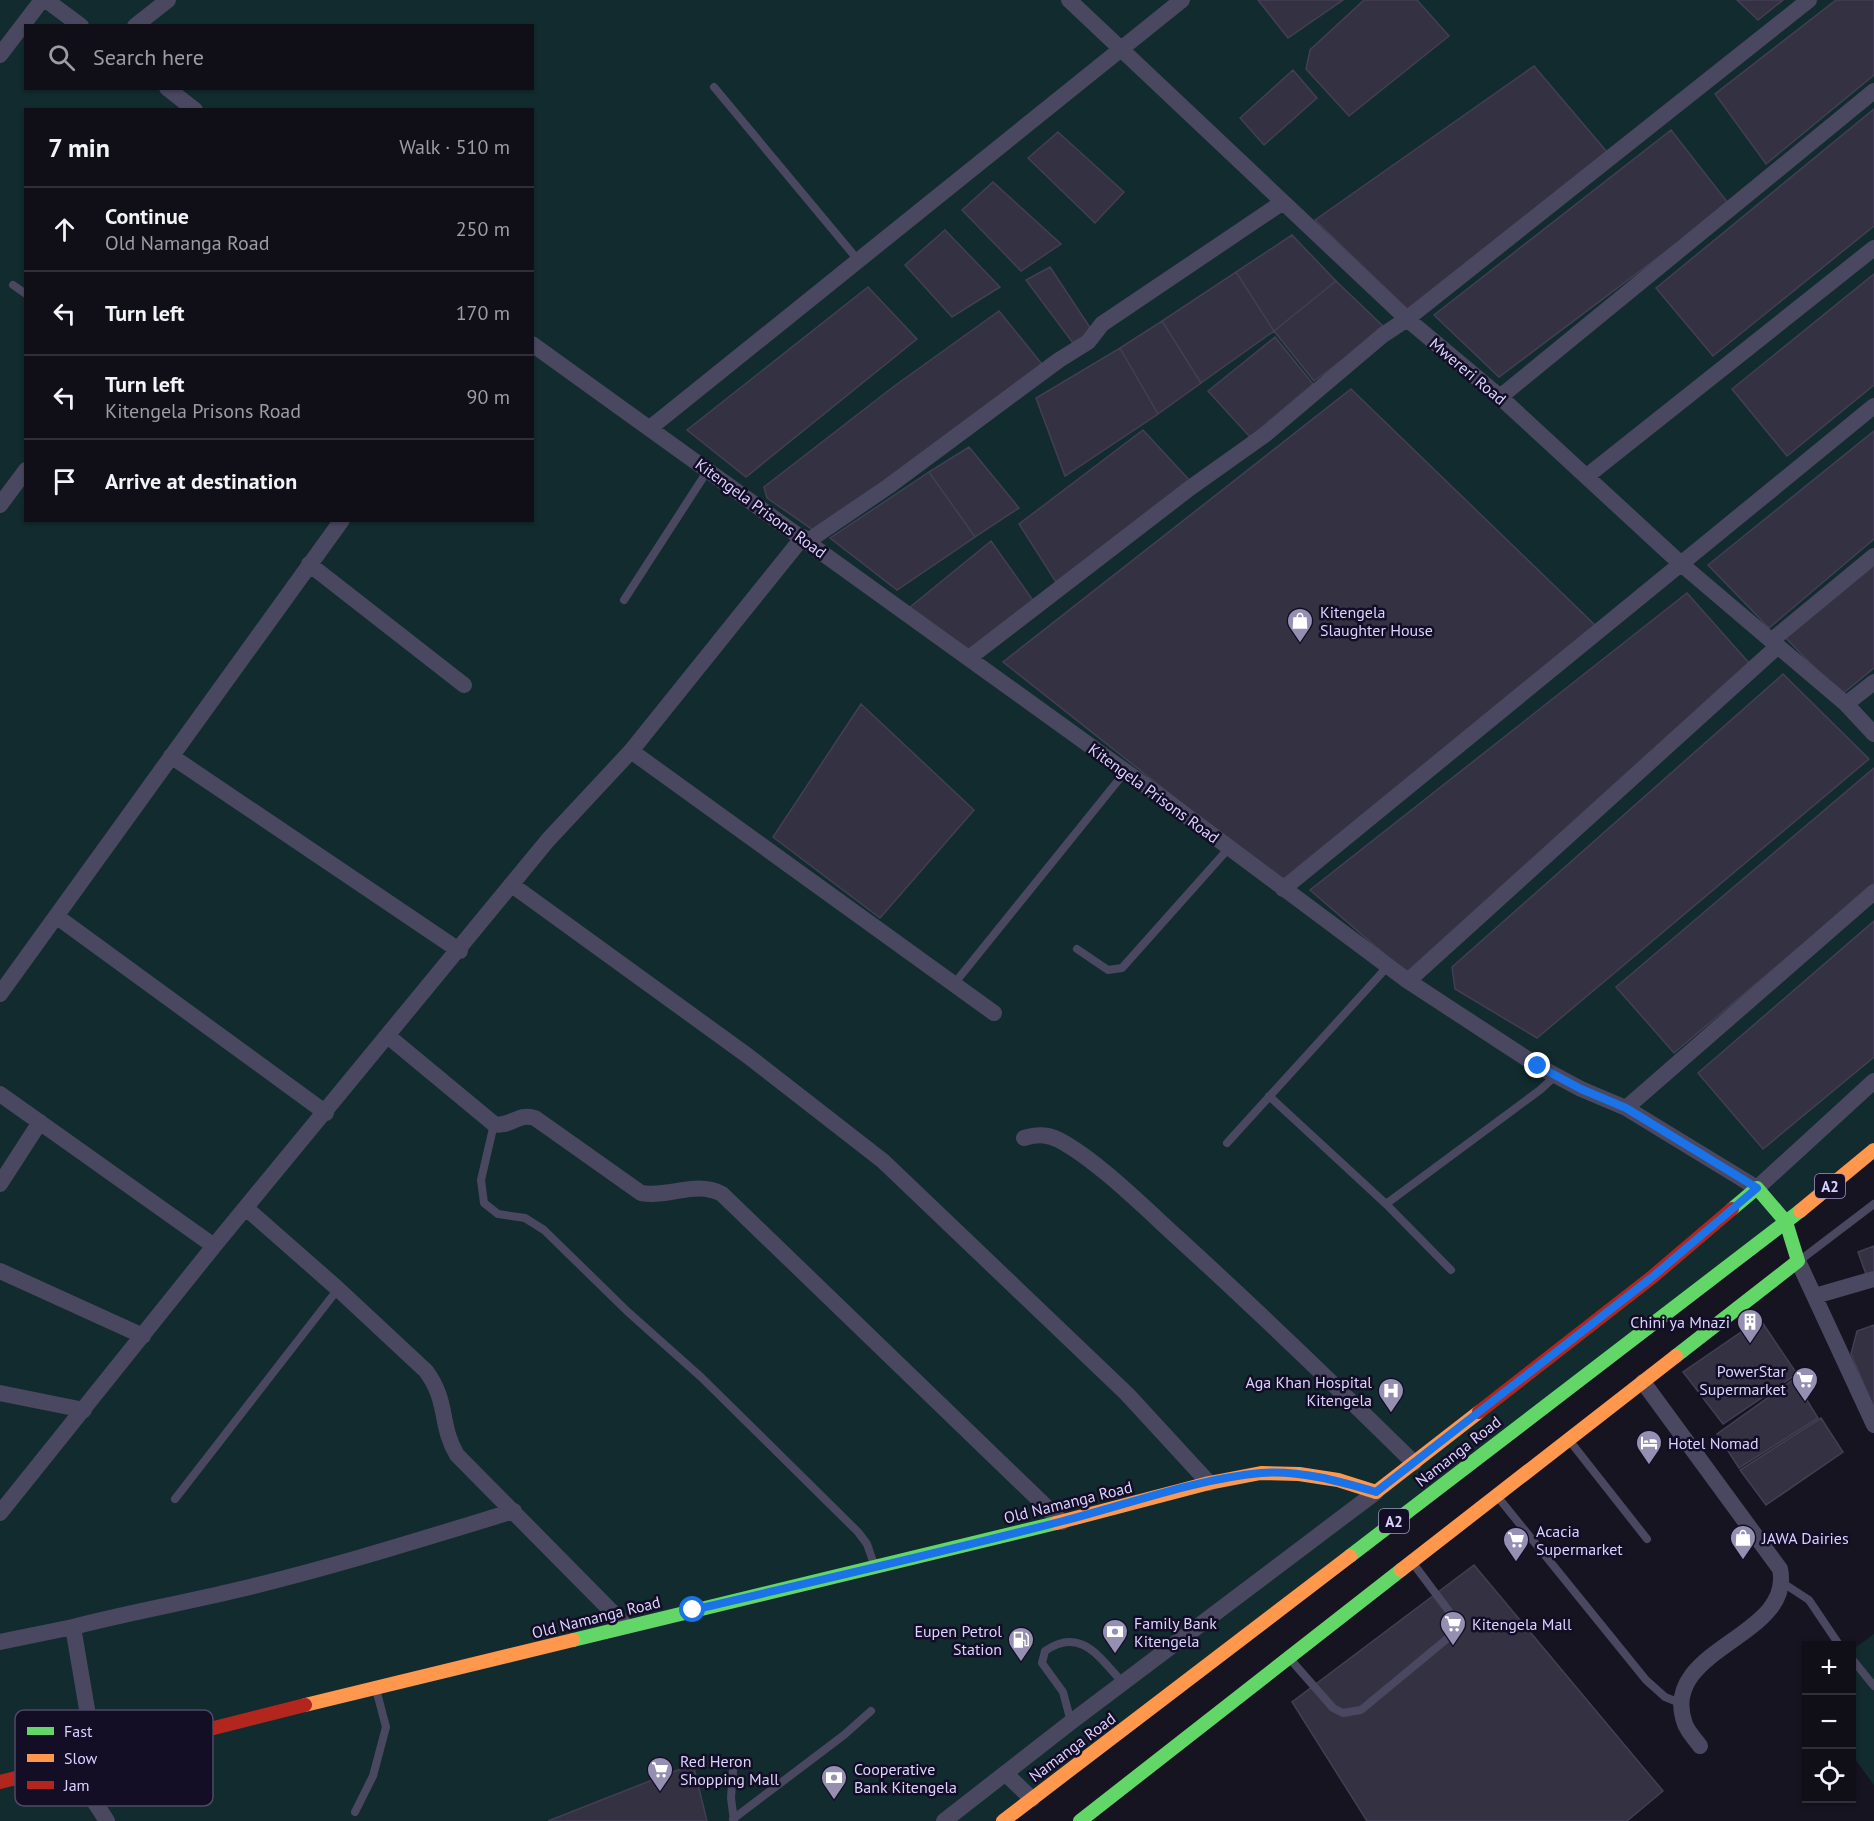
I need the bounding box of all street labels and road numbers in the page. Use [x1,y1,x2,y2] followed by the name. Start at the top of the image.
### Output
[1426,333,1510,409] street label: Mwereri Road
[692,454,830,562] street label: Kitengela Prisons Road
[1085,739,1223,847] street label: Kitengela Prisons Road
[1815,1174,1845,1198] road number: A2
[1411,1411,1505,1491] street label: Namanga Road
[1002,1476,1134,1528] street label: Old Namanga Road
[1379,1509,1409,1533] road number: A2
[530,1591,662,1643] street label: Old Namanga Road
[1025,1708,1119,1786] street label: Namanga Road

